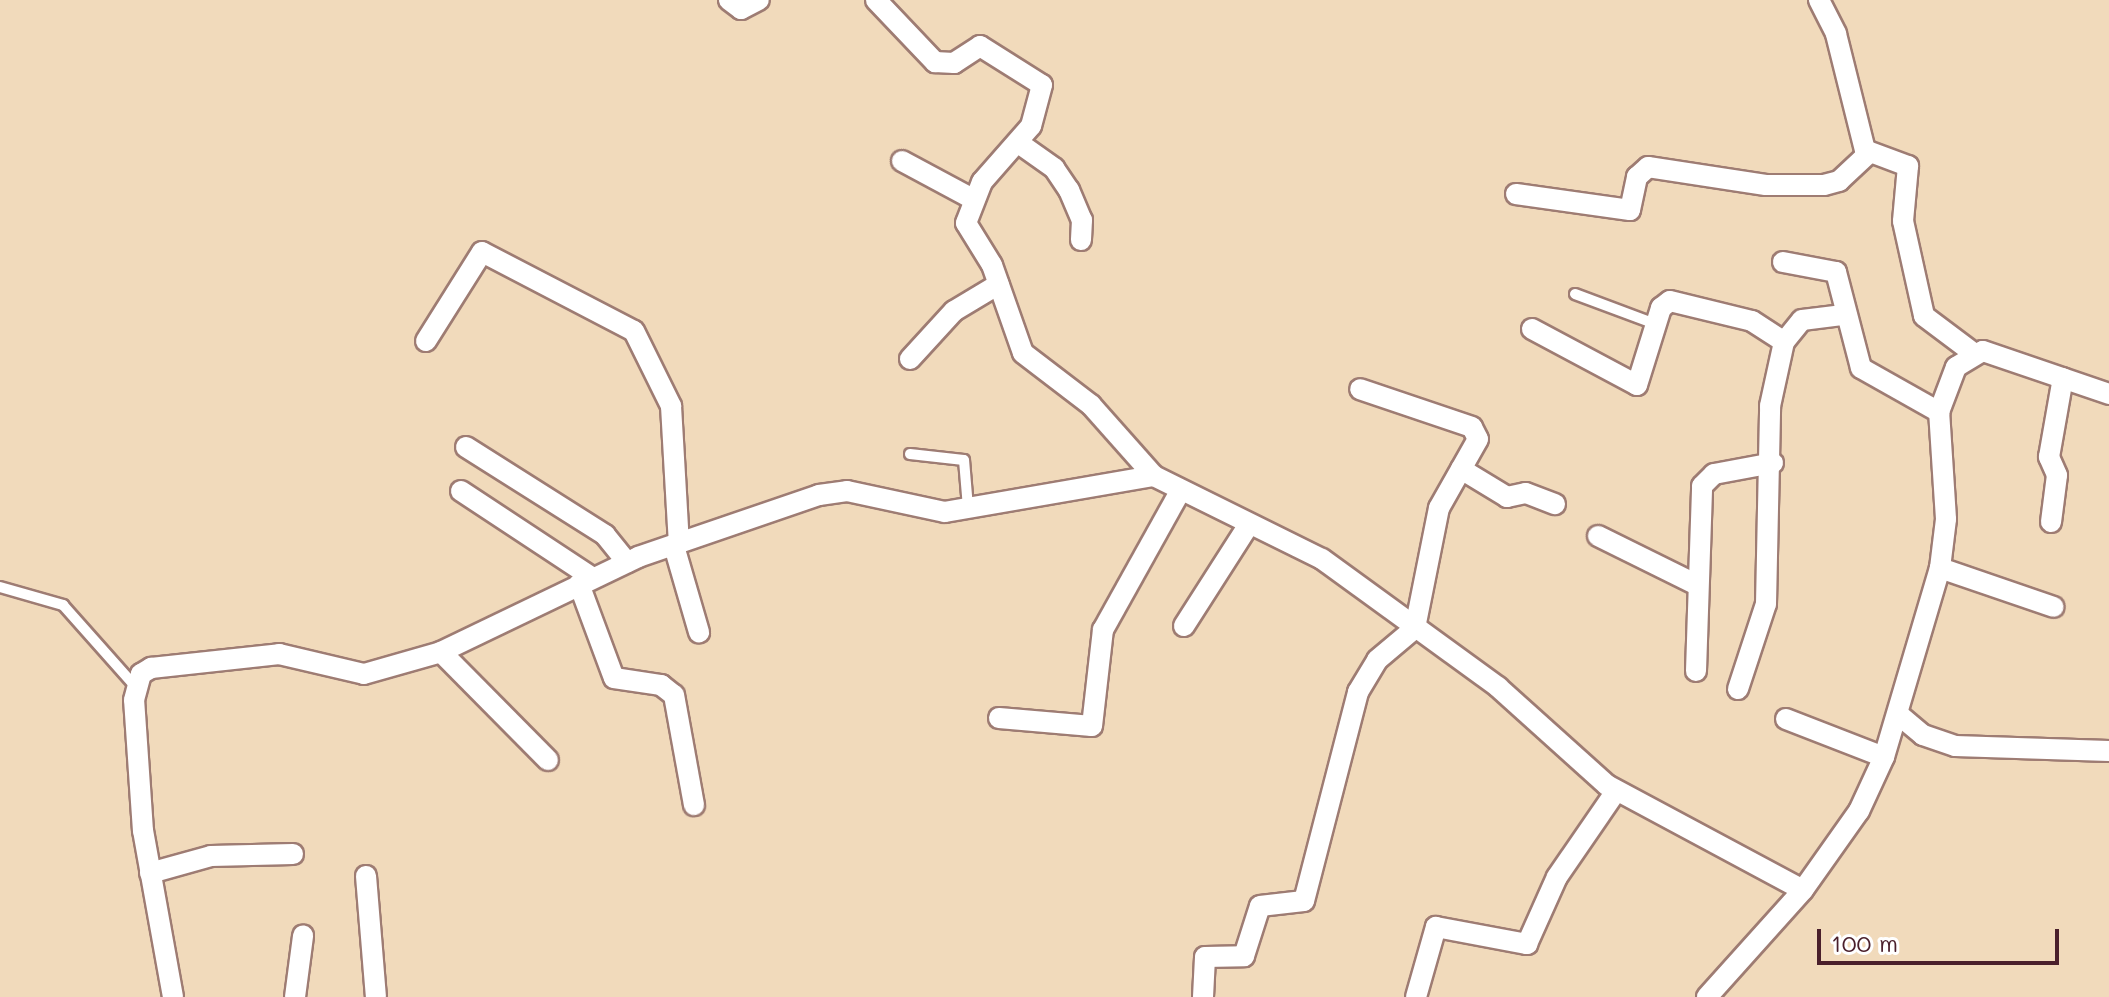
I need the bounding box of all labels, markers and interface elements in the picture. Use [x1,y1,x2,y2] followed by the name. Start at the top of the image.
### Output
[1821,913,2063,963] scale bar
[1831,927,1898,958] text: 100 m

